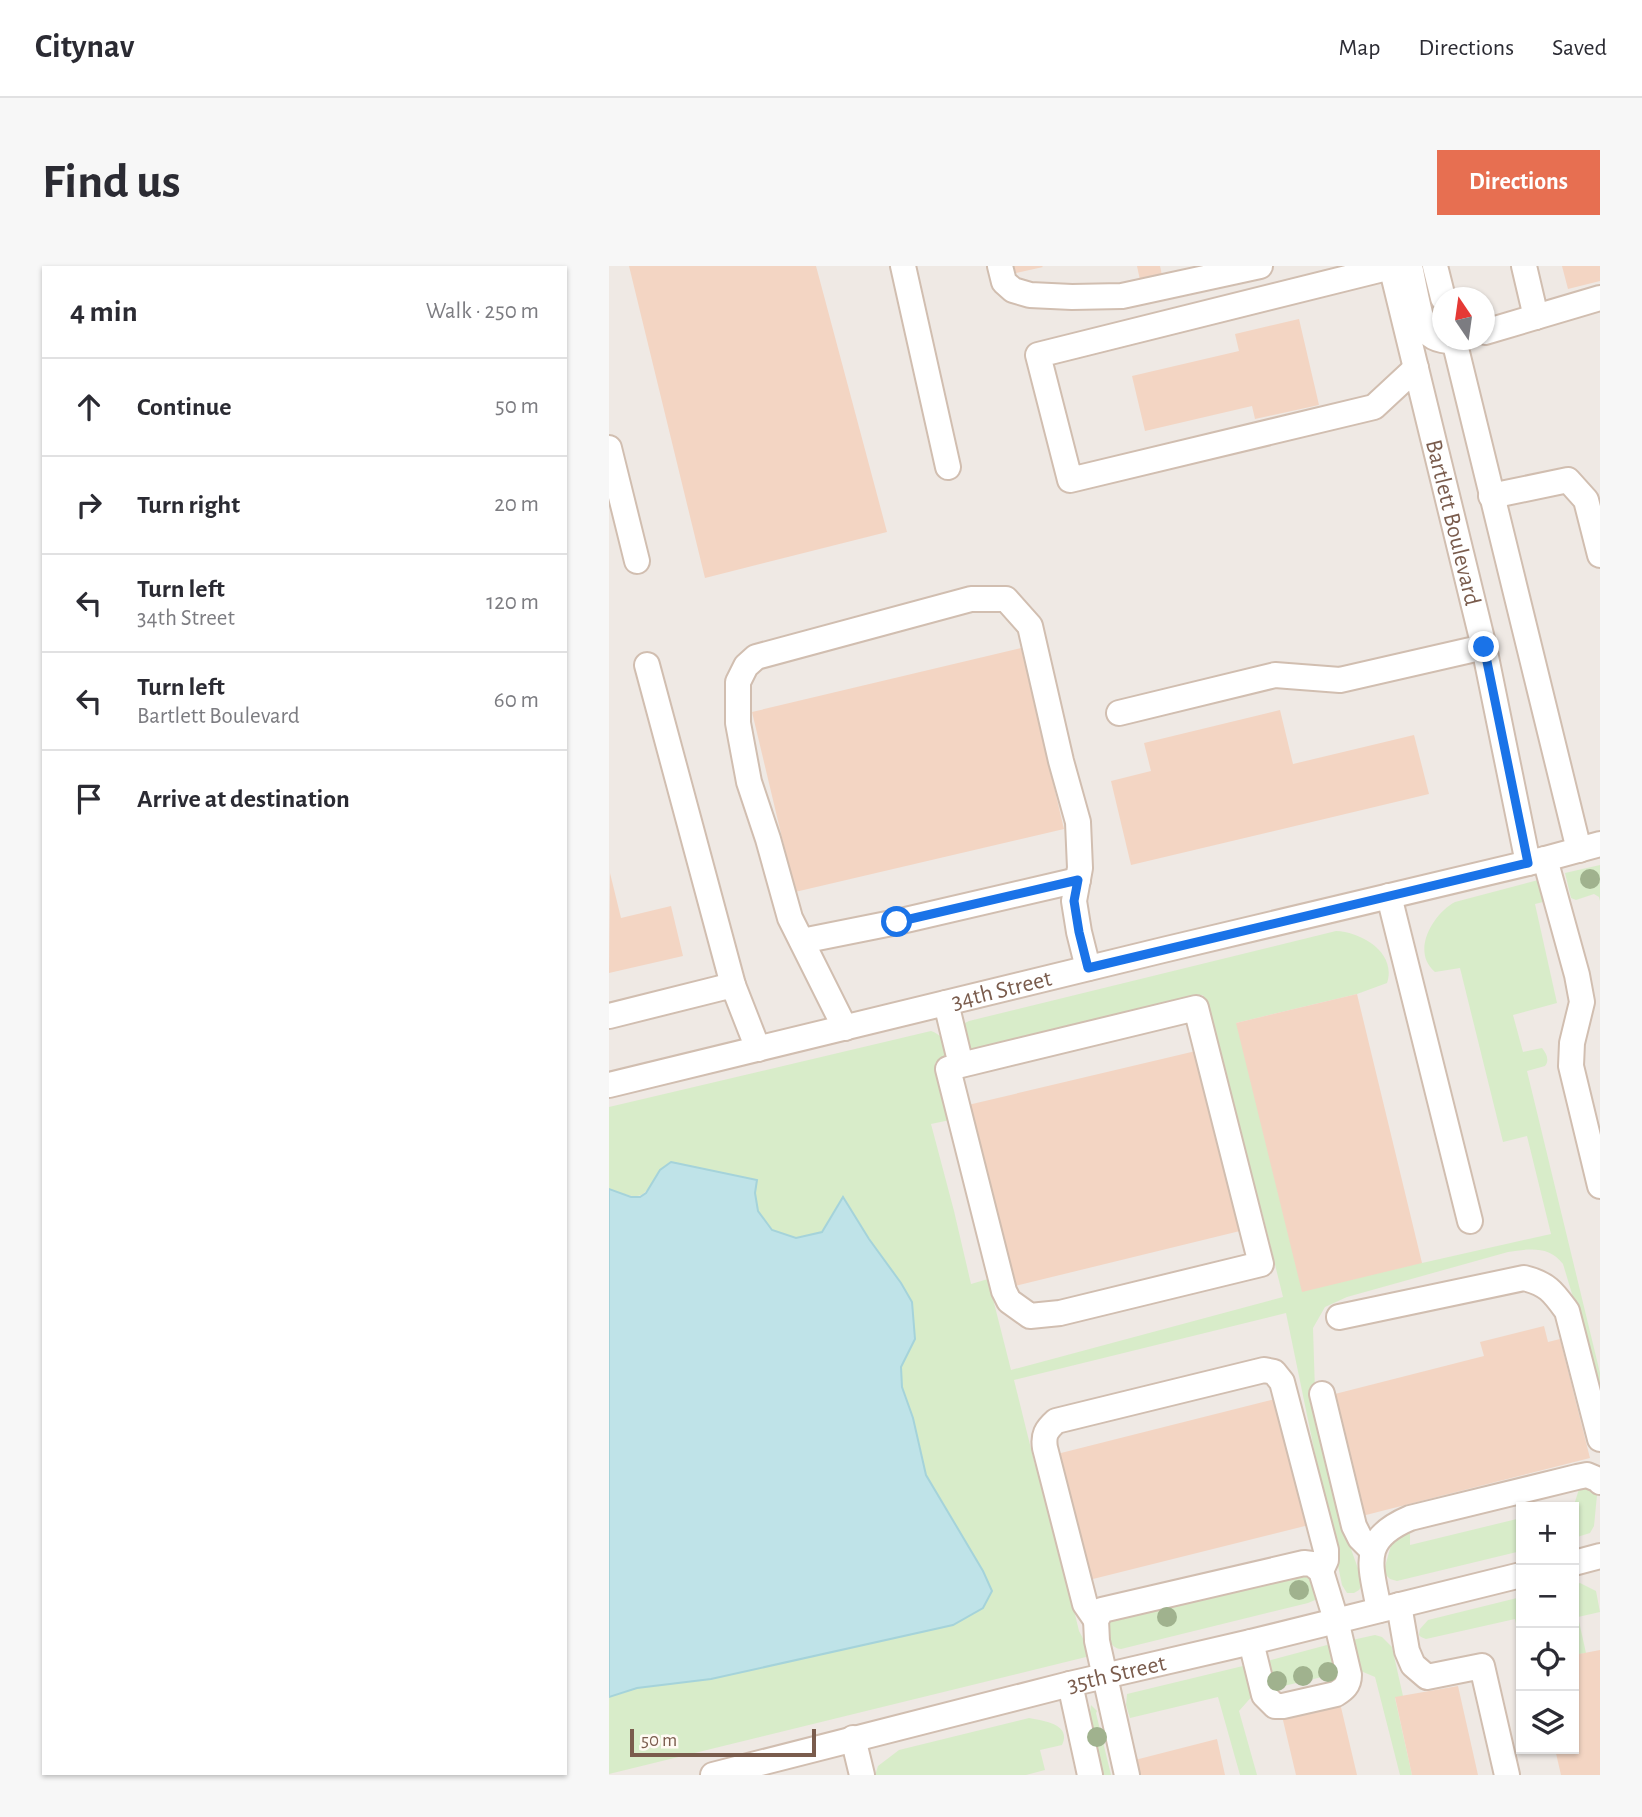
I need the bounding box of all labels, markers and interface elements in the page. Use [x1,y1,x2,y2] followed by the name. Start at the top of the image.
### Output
[35,31,134,64] text: Citynav
[1338,36,1380,60] text: Map
[1418,36,1514,60] text: Directions
[1552,36,1607,60] text: Saved
[1437,150,1600,215] button: Directions
[42,158,181,207] text: Find us
[1432,287,1495,350] north arrow
[70,297,138,327] text: 4 min
[426,300,539,323] text: Walk · 250 m
[70,388,108,426] icon: ahead
[137,394,232,420] text: Continue
[495,395,539,418] text: 50 m
[1421,437,1484,608] street label: Bartlett Boulevard
[70,486,108,524] icon: right
[137,492,240,518] text: Turn right
[494,493,539,516] text: 20 m
[137,576,225,602] text: Turn left
[70,584,108,622] icon: left
[486,591,539,614] text: 120 m
[137,607,235,630] text: 34th Street
[1468,631,1499,662] route end
[137,674,225,700] text: Turn left
[70,682,108,720] icon: left
[494,689,539,712] text: 60 m
[137,705,300,728] text: Bartlett Boulevard
[70,780,108,818] icon: arrive
[137,786,350,812] text: Arrive at destination
[881,906,912,937] route start
[949,966,1055,1014] street label: 34th Street
[1516,1502,1579,1754] map controls
[1516,1502,1579,1565] button: +
[1516,1565,1579,1628] button: −
[1516,1628,1579,1691] button: locate
[1065,1651,1169,1697] street label: 35th Street
[1516,1691,1579,1754] button: layers
[630,1726,815,1758] scale bar
[641,1731,677,1750] text: 50 m

